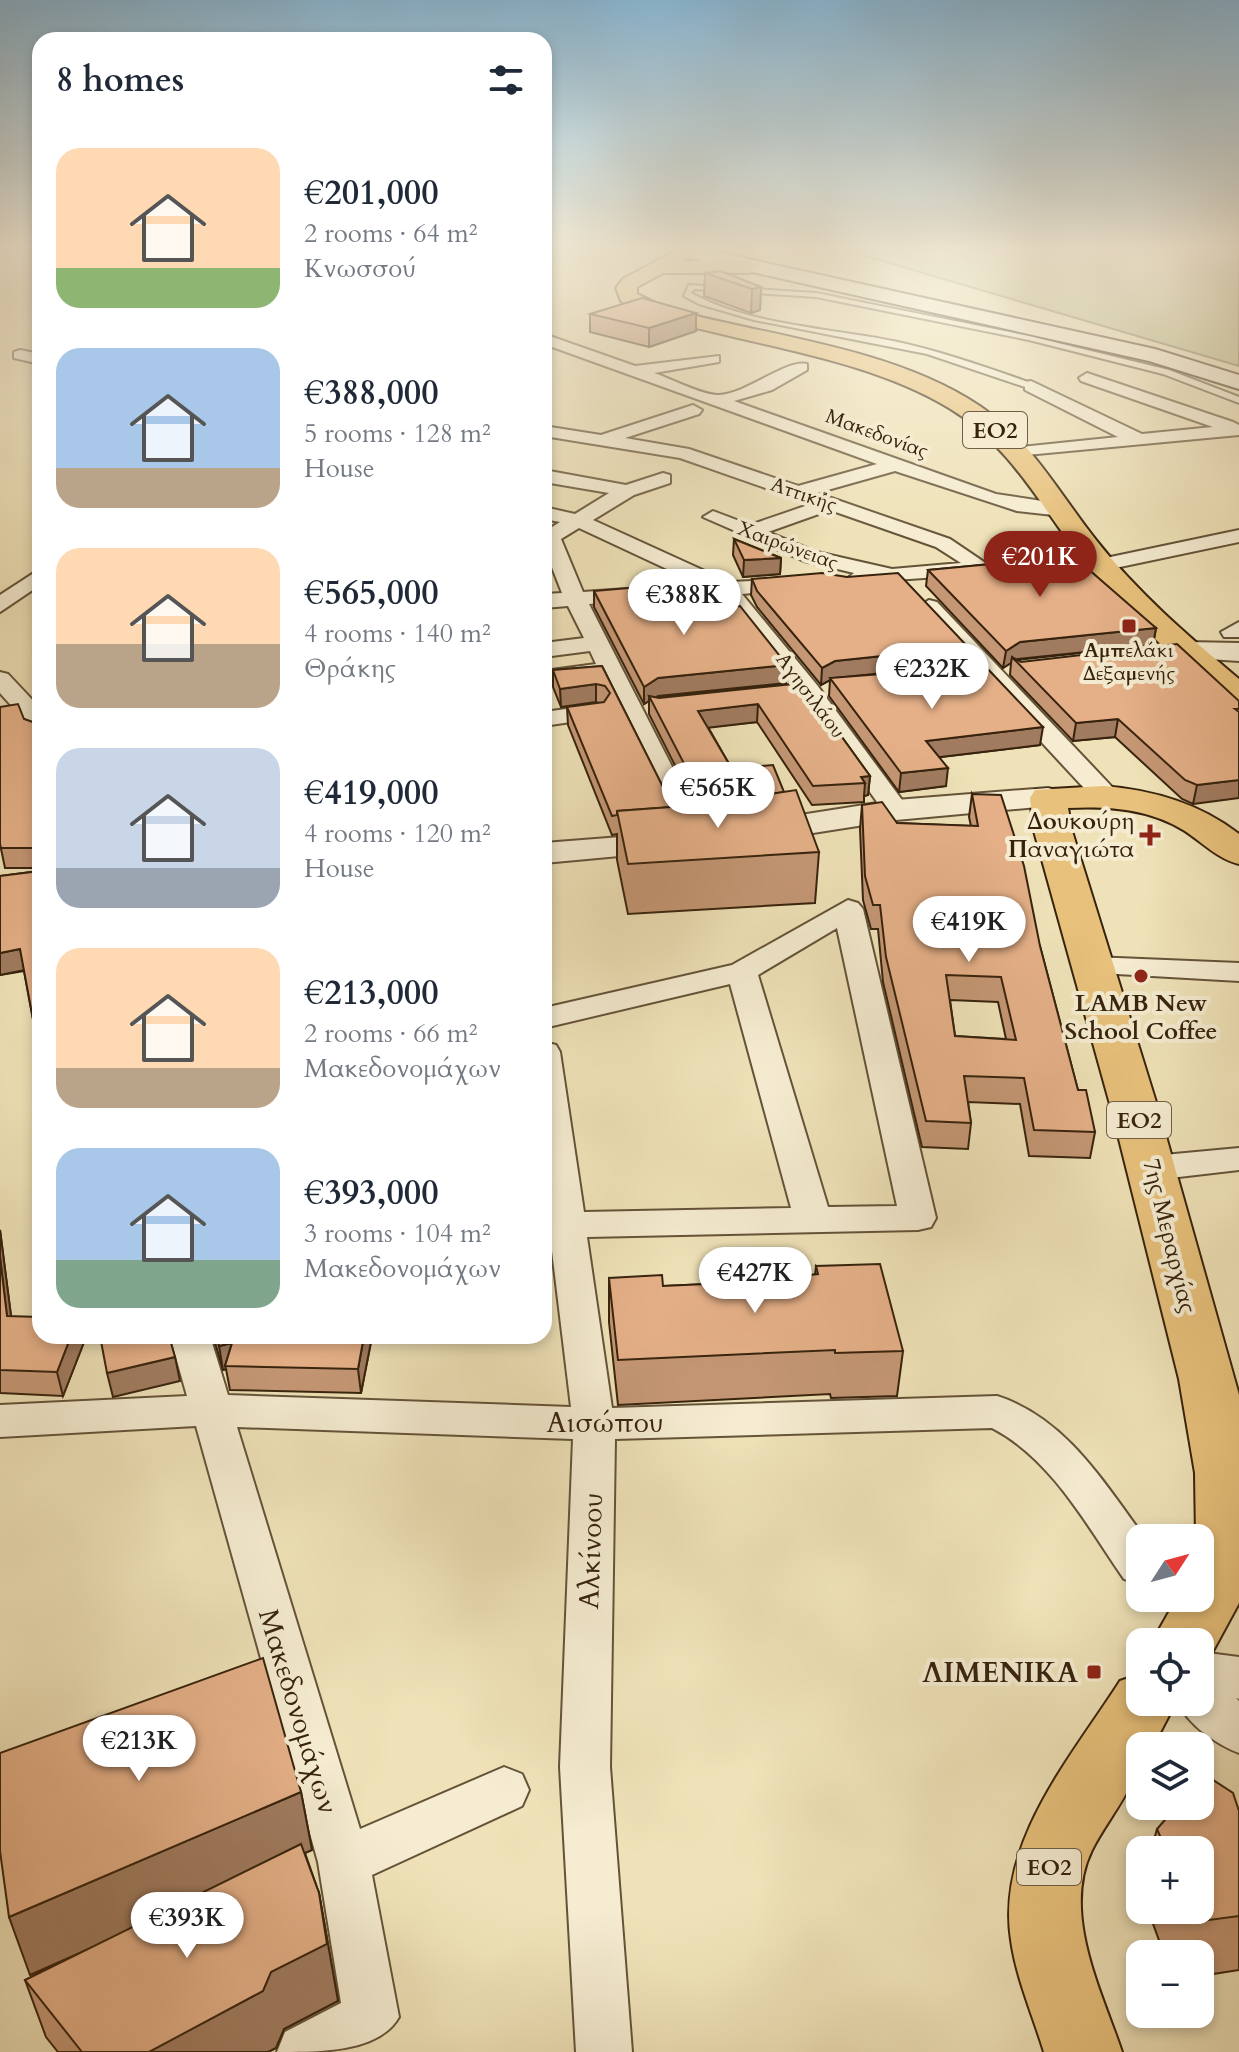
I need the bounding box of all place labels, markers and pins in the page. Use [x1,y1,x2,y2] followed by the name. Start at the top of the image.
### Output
[984,531,1096,599] pin: €201K
[628,569,740,637] pin: €388K
[1120,617,1138,635] marker: Αμπελάκι Δεξαμενής
[1083,637,1175,687] place label: Αμπελάκι Δεξαμενής
[876,643,988,711] pin: €232K
[662,762,774,830] pin: €565K
[1008,805,1135,866] place label: Δουκούρη Παναγιώτα
[1141,826,1159,844] marker: Δουκούρη Παναγιώτα
[913,896,1025,964] pin: €419K
[1132,967,1150,985] marker: LAMB New School Coffee
[1065,987,1217,1048] place label: LAMB New School Coffee
[699,1247,811,1315] pin: €427K
[922,1654,1078,1692] place label: ΛΙΜΕΝΙΚΑ
[1085,1663,1103,1681] marker: ΛΙΜΕΝΙΚΑ
[83,1715,195,1783] pin: €213K
[131,1892,243,1960] pin: €393K

